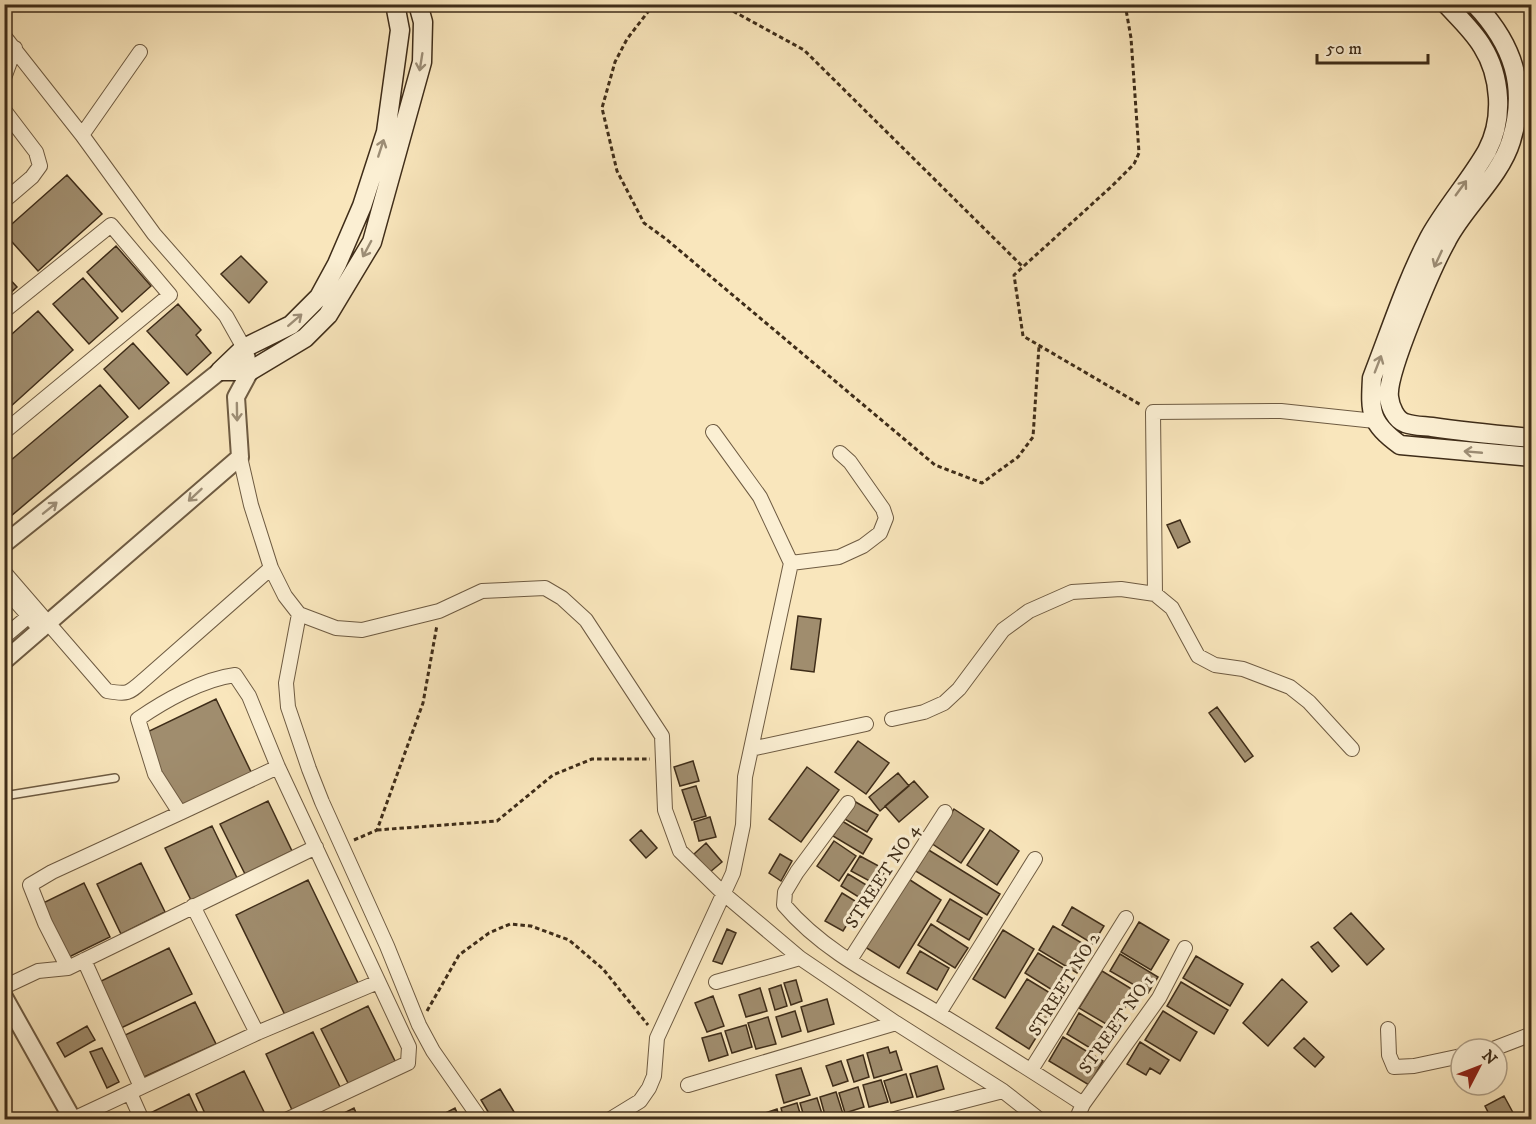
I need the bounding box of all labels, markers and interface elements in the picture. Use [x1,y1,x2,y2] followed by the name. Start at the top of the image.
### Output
[1317,27,1428,65] scale bar
[1326,38,1362,60] text: 50 m
[415,52,426,71] one-way arrow
[376,139,387,158] one-way arrow
[1455,181,1467,197] one-way arrow
[361,240,373,257] one-way arrow
[1431,250,1443,268] one-way arrow
[287,313,302,327] one-way arrow
[1373,355,1384,374] one-way arrow
[231,402,242,422] one-way arrow
[1464,446,1484,457] one-way arrow
[188,488,203,502] one-way arrow
[42,501,58,514] one-way arrow
[841,820,925,933] street label: STREET NO 4
[1024,929,1106,1040] street label: STREET NO 2
[1075,971,1159,1078] street label: STREET NO 1
[1449,1037,1509,1097] north arrow
[1478,1046,1501,1069] text: N

